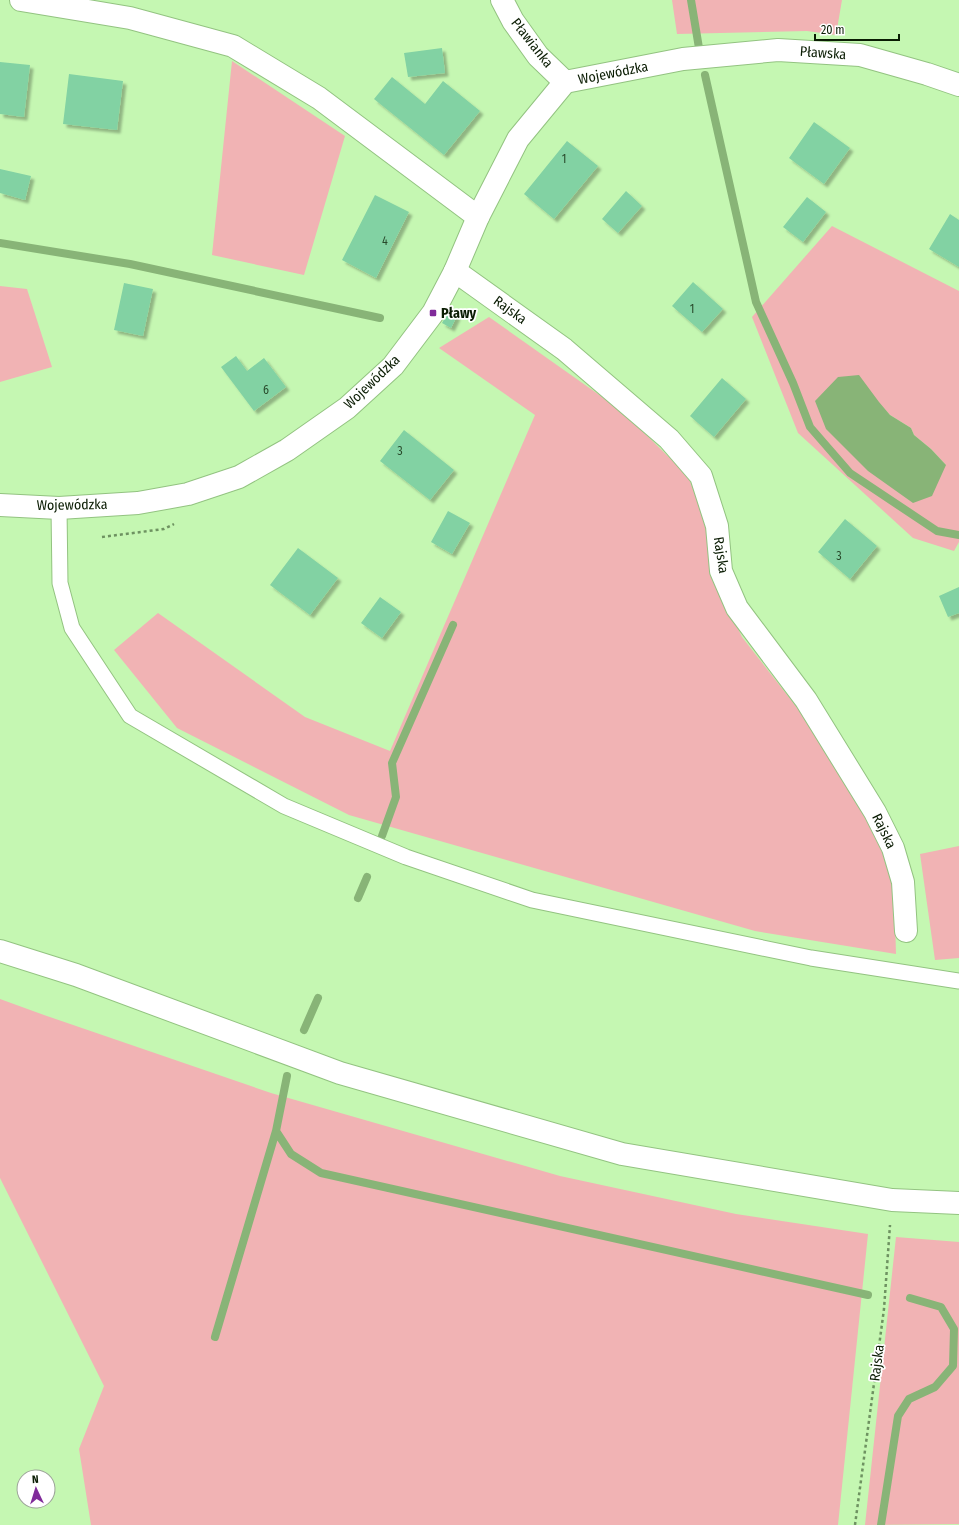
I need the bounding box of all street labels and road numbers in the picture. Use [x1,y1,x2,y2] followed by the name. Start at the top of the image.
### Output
[507,15,557,71] street label: Pławianka
[799,43,847,63] street label: Pławska
[577,58,650,88] street label: Wojewódzka
[490,292,530,328] street label: Rajska
[341,351,404,413] street label: Wojewódzka
[36,496,108,514] street label: Wojewódzka
[710,535,732,575] street label: Rajska
[868,811,900,851] street label: Rajska
[866,1344,888,1382] street label: Rajska

